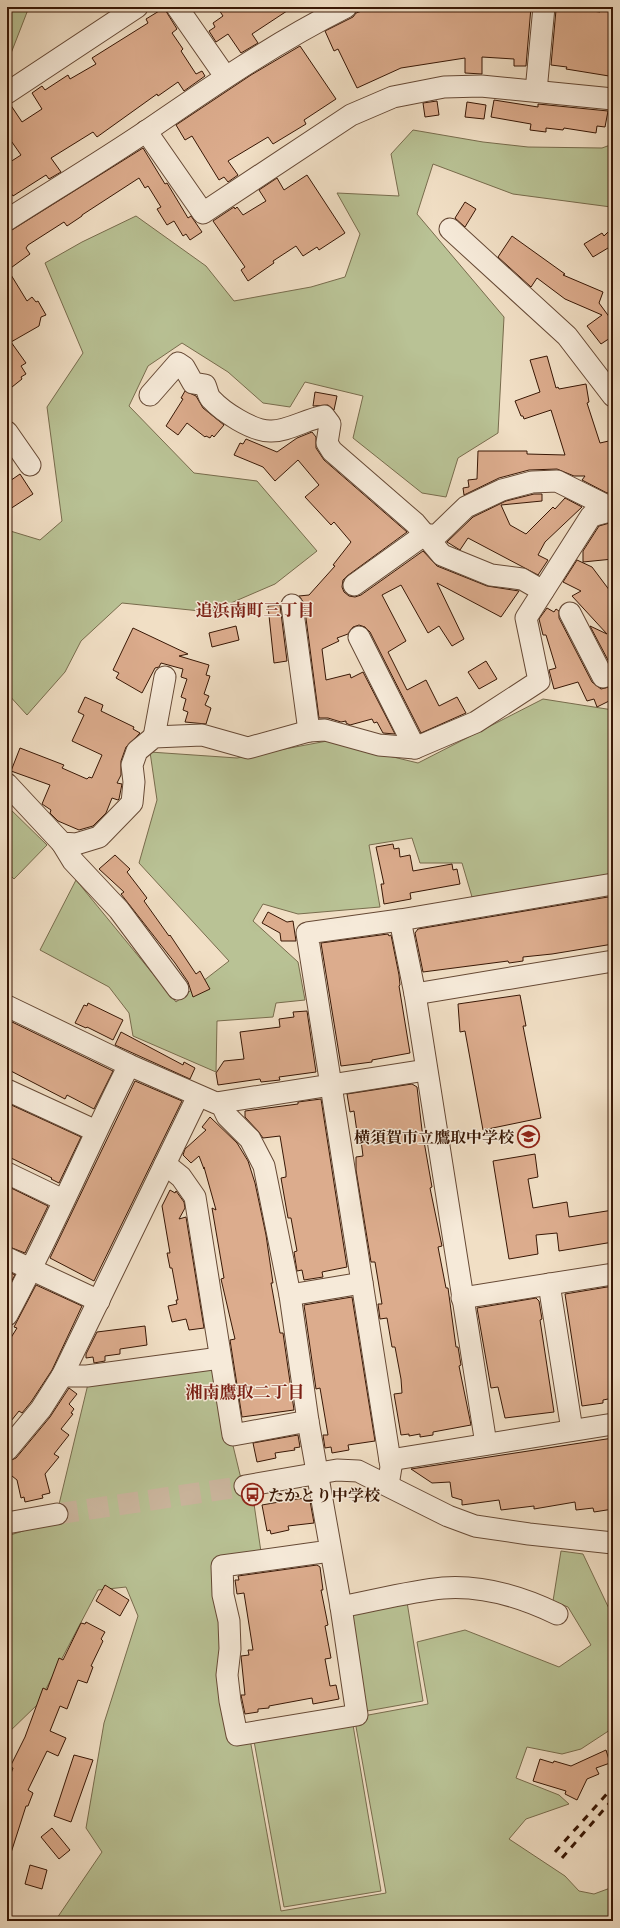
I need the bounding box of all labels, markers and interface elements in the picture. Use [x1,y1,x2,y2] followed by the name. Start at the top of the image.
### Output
[196,599,315,621] district label: 追浜南町三丁目
[516,1124,542,1150] school or university icon: 横須賀市立鷹取中学校
[354,1127,515,1148] place label: 横須賀市立鷹取中学校
[186,1381,305,1403] district label: 湘南鷹取二丁目
[240,1482,266,1508] bus stop icon: たかとり中学校
[268,1485,381,1506] place label: たかとり中学校

